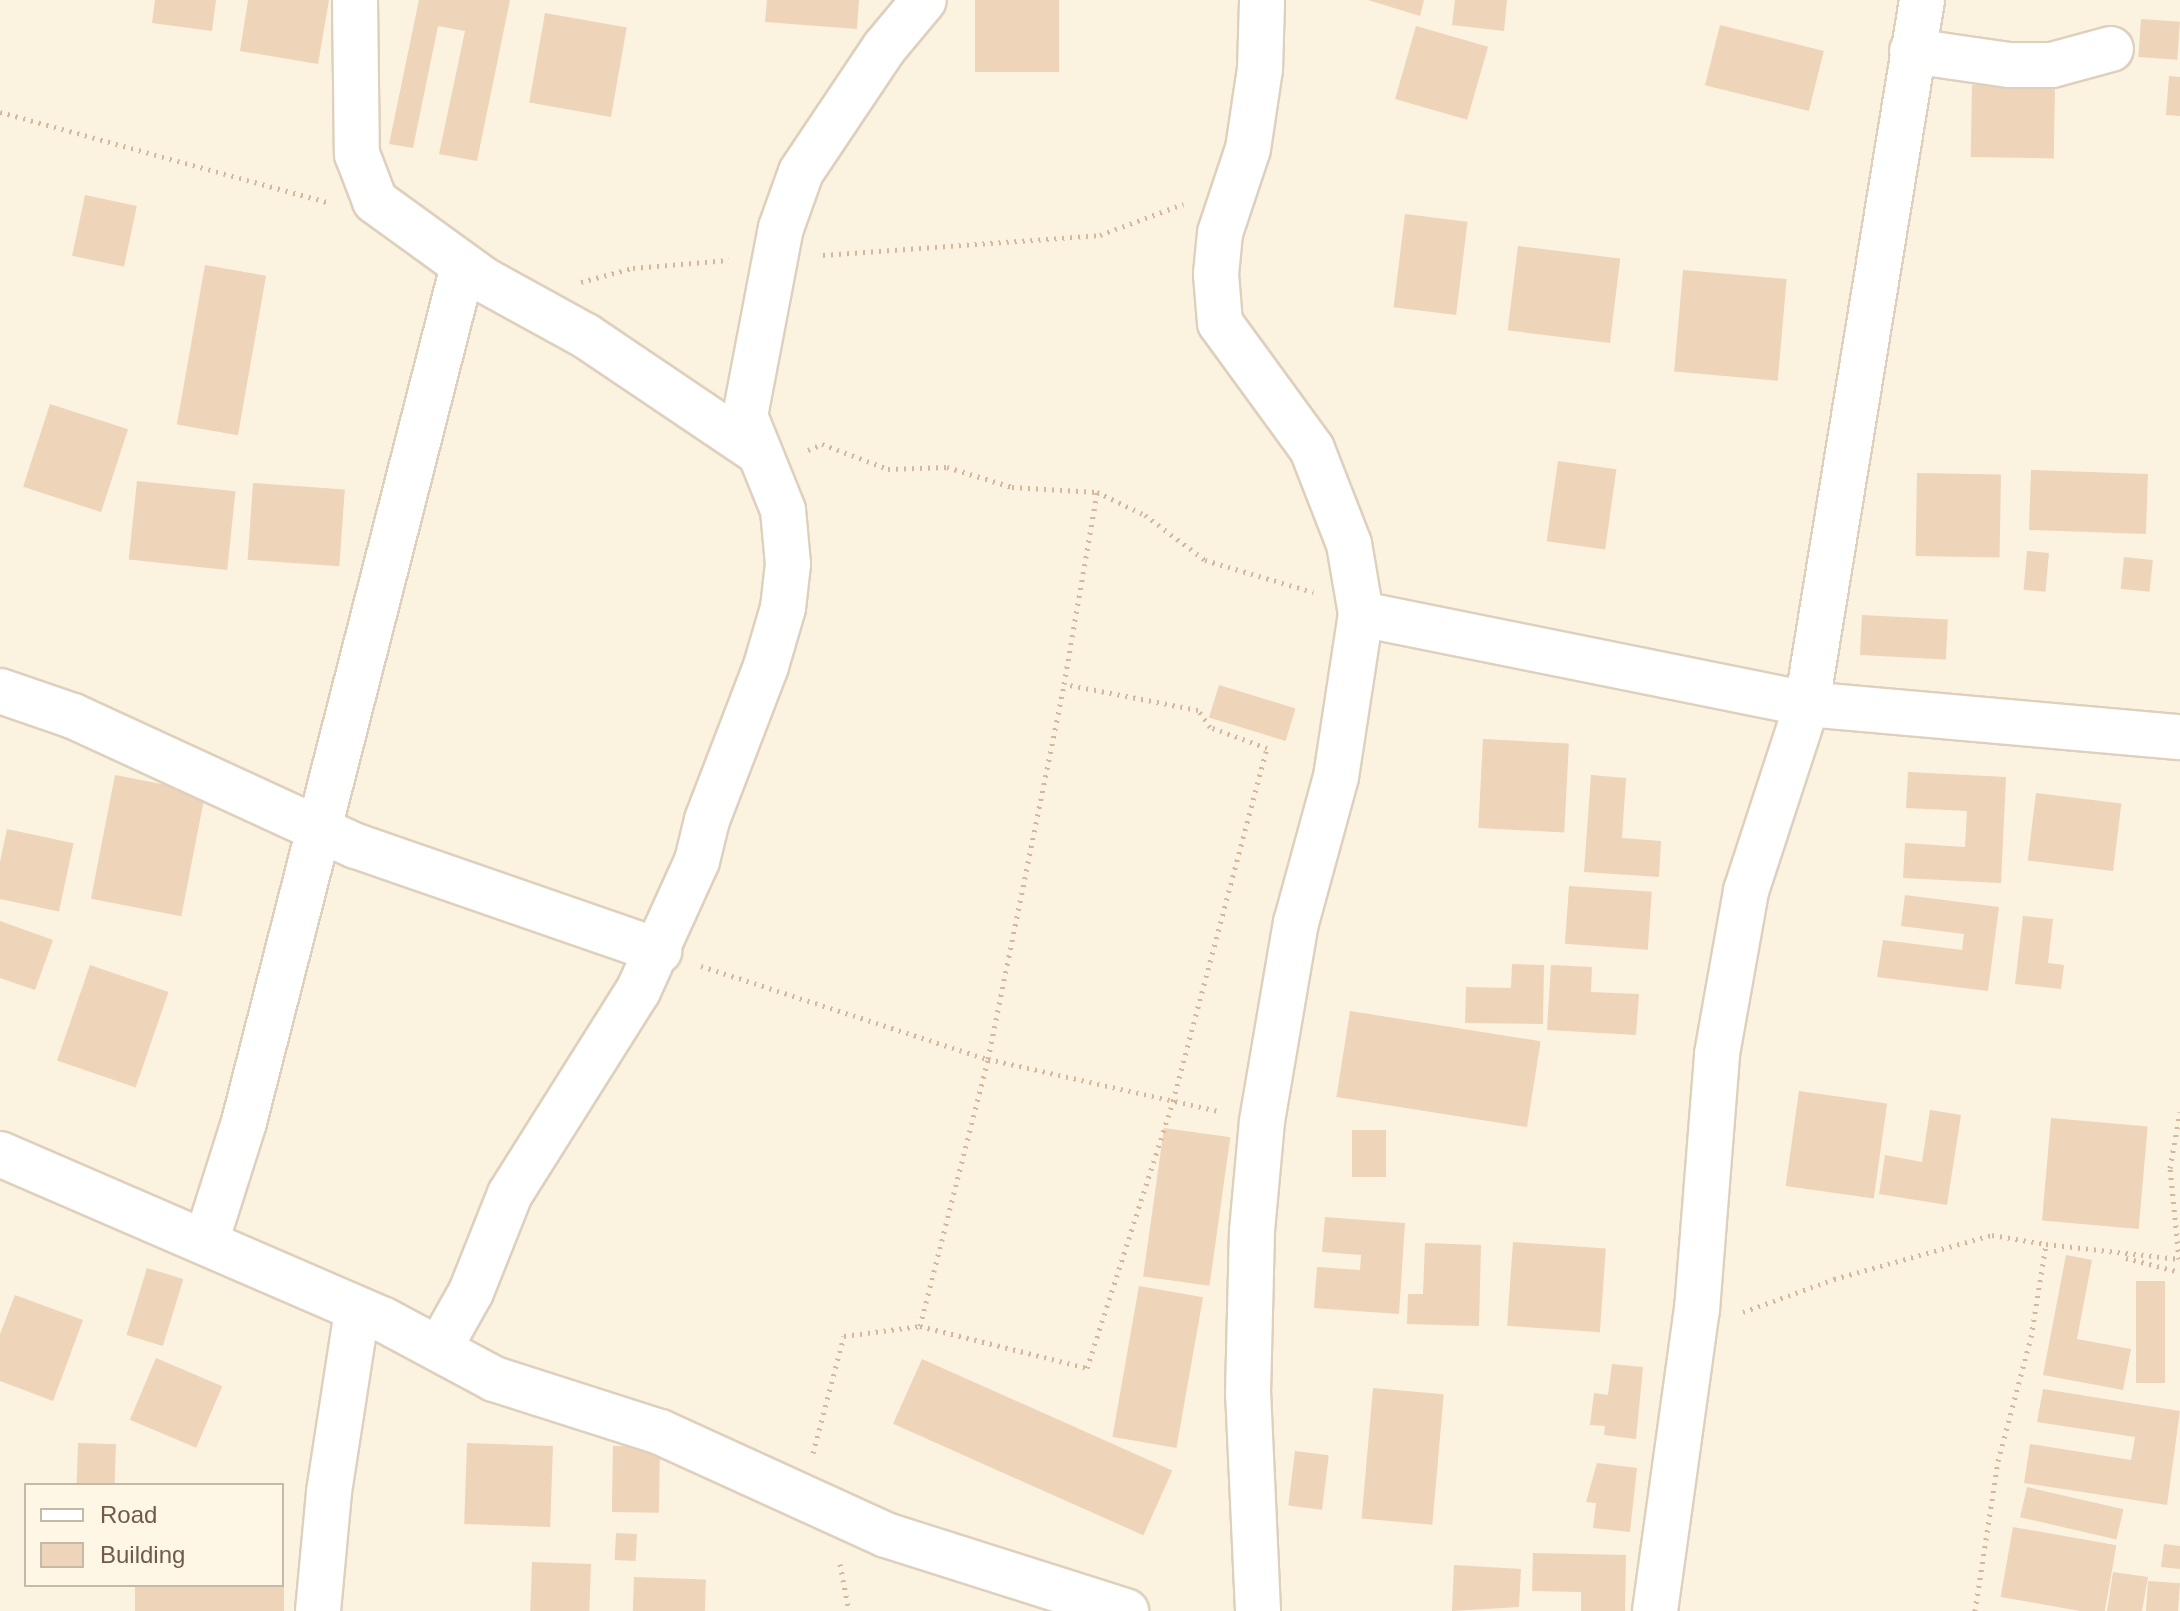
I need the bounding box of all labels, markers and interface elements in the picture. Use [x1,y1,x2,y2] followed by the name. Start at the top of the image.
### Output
[24,1483,284,1587] legend
[100,1501,157,1528] text: Road
[100,1541,185,1568] text: Building

